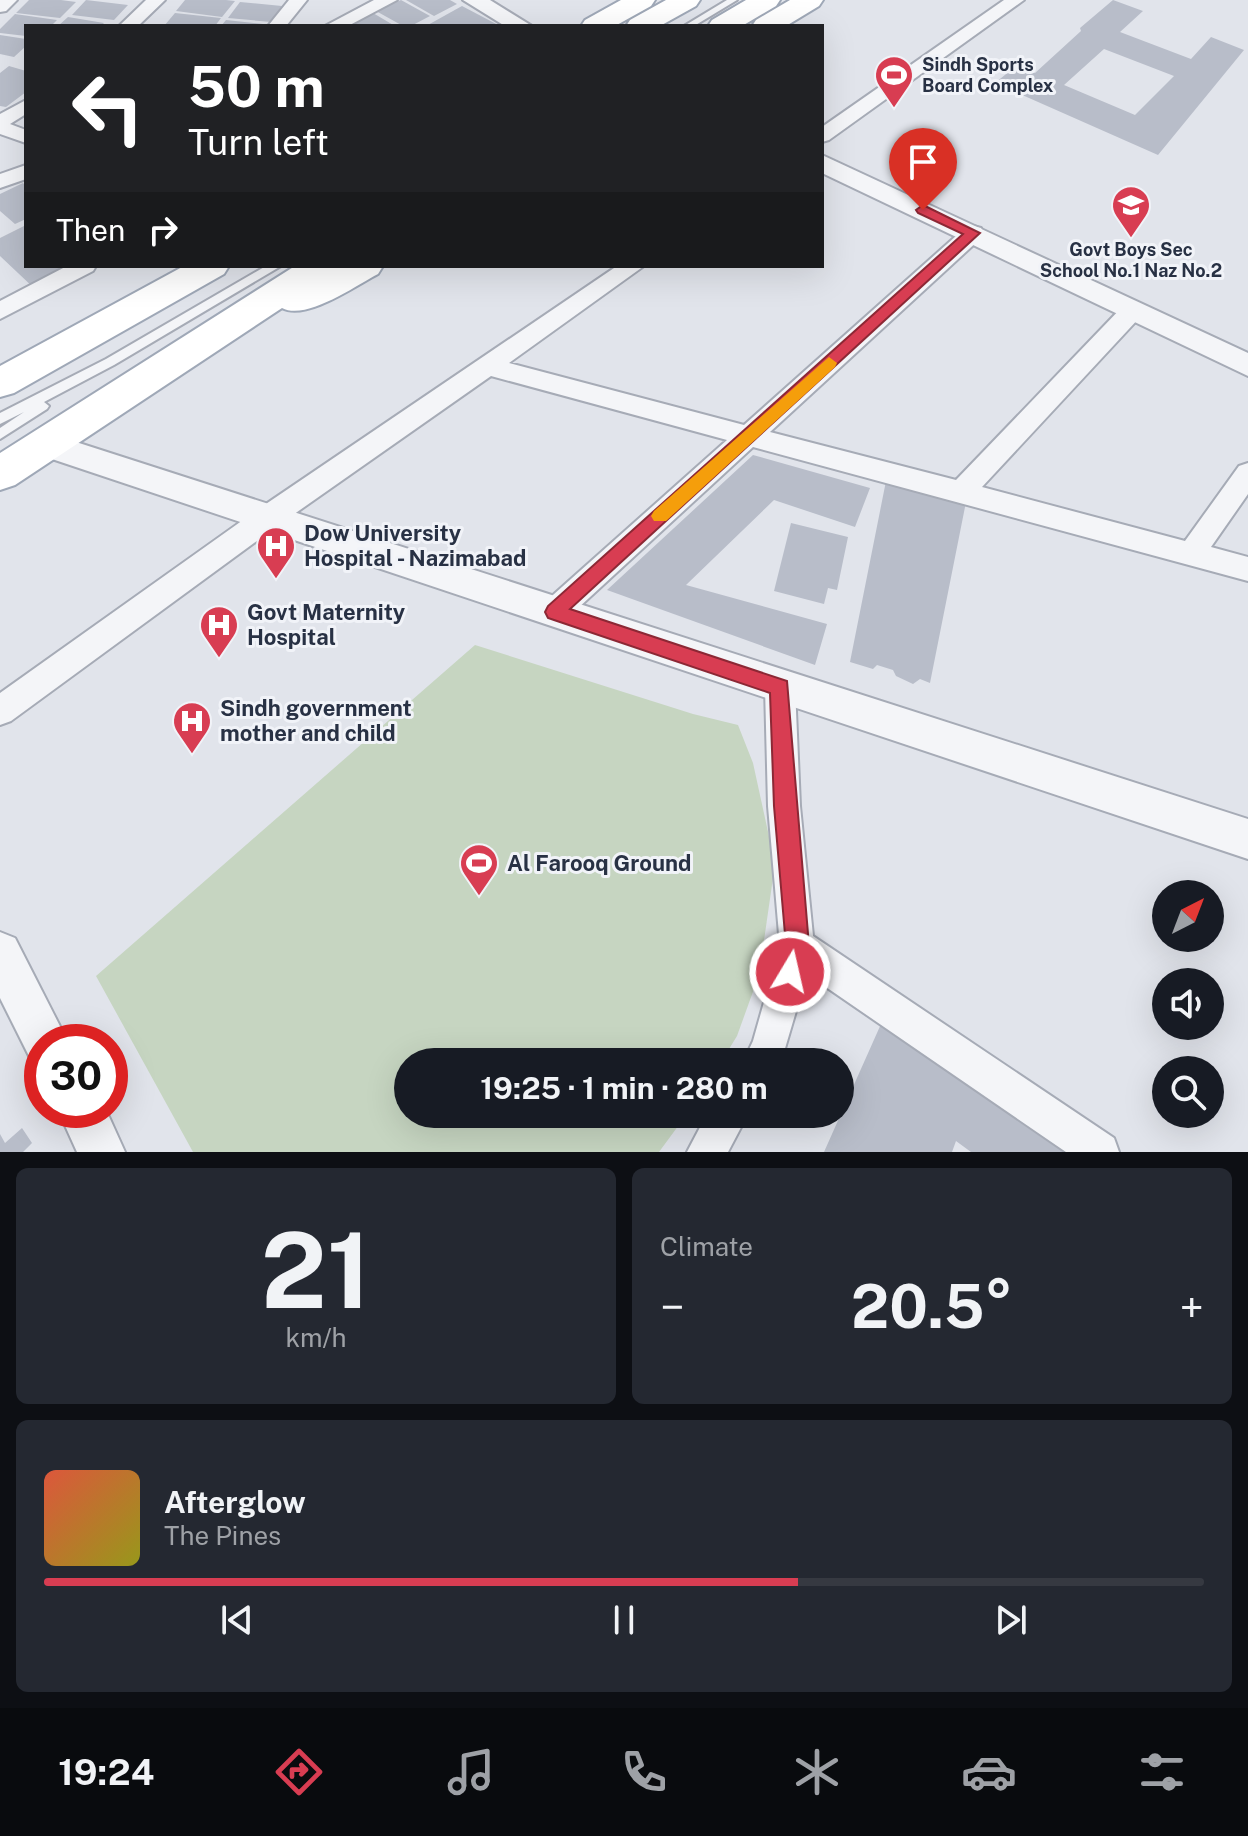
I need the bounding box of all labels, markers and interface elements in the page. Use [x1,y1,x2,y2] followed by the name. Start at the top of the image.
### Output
[188,54,325,120] text: 50 m
[873,54,915,109] sports icon: Sindh Sports Board Complex
[922,54,1054,96] place label: Sindh Sports Board Complex
[56,56,160,160] icon: left
[188,121,329,163] text: Turn left
[889,128,957,210] pin
[901,140,945,184] icon: arrive
[1110,184,1152,239] school or university icon: Govt Boys Sec School No.1 Naz No.2
[141,208,185,252] icon: right
[56,212,125,248] text: Then
[1040,239,1222,281] place label: Govt Boys Sec School No.1 Naz No.2
[304,520,526,571] place label: Dow University Hospital - Nazimabad
[255,525,297,580] hospital icon: Dow University Hospital - Nazimabad
[247,599,406,650] place label: Govt Maternity Hospital
[198,604,240,659] hospital icon: Govt Maternity Hospital
[220,695,412,746] place label: Sindh government mother and child
[171,700,213,755] hospital icon: Sindh government mother and child
[458,842,500,897] sports icon: Al Farooq Ground
[507,850,692,876] place label: Al Farooq Ground
[1152,880,1224,952] north arrow
[1152,880,1224,1128] map controls
[748,930,832,1014] position arrow
[1152,968,1224,1040] button: sound
[24,1024,128,1128] speed limit sign: 30
[1152,1056,1224,1128] button: search
[480,1070,768,1106] text: 19:25 · 1 min · 280 m
[261,1209,371,1331] text: 21
[660,1231,753,1262] text: Climate
[851,1271,1013,1342] text: 20.5°
[660,1281,684,1333] text: −
[1180,1281,1204,1333] text: +
[285,1322,347,1353] text: km/h
[164,1484,306,1520] text: Afterglow
[164,1520,281,1551] text: The Pines
[215,1598,259,1642] icon: previous
[602,1598,646,1642] icon: pause
[989,1598,1033,1642] icon: next
[271,1744,327,1800] icon: directions
[443,1744,499,1800] icon: music
[616,1744,672,1800] icon: phone
[789,1744,845,1800] icon: climate
[961,1744,1017,1800] icon: car
[1134,1744,1190,1800] icon: filters
[58,1751,154,1793] text: 19:24

